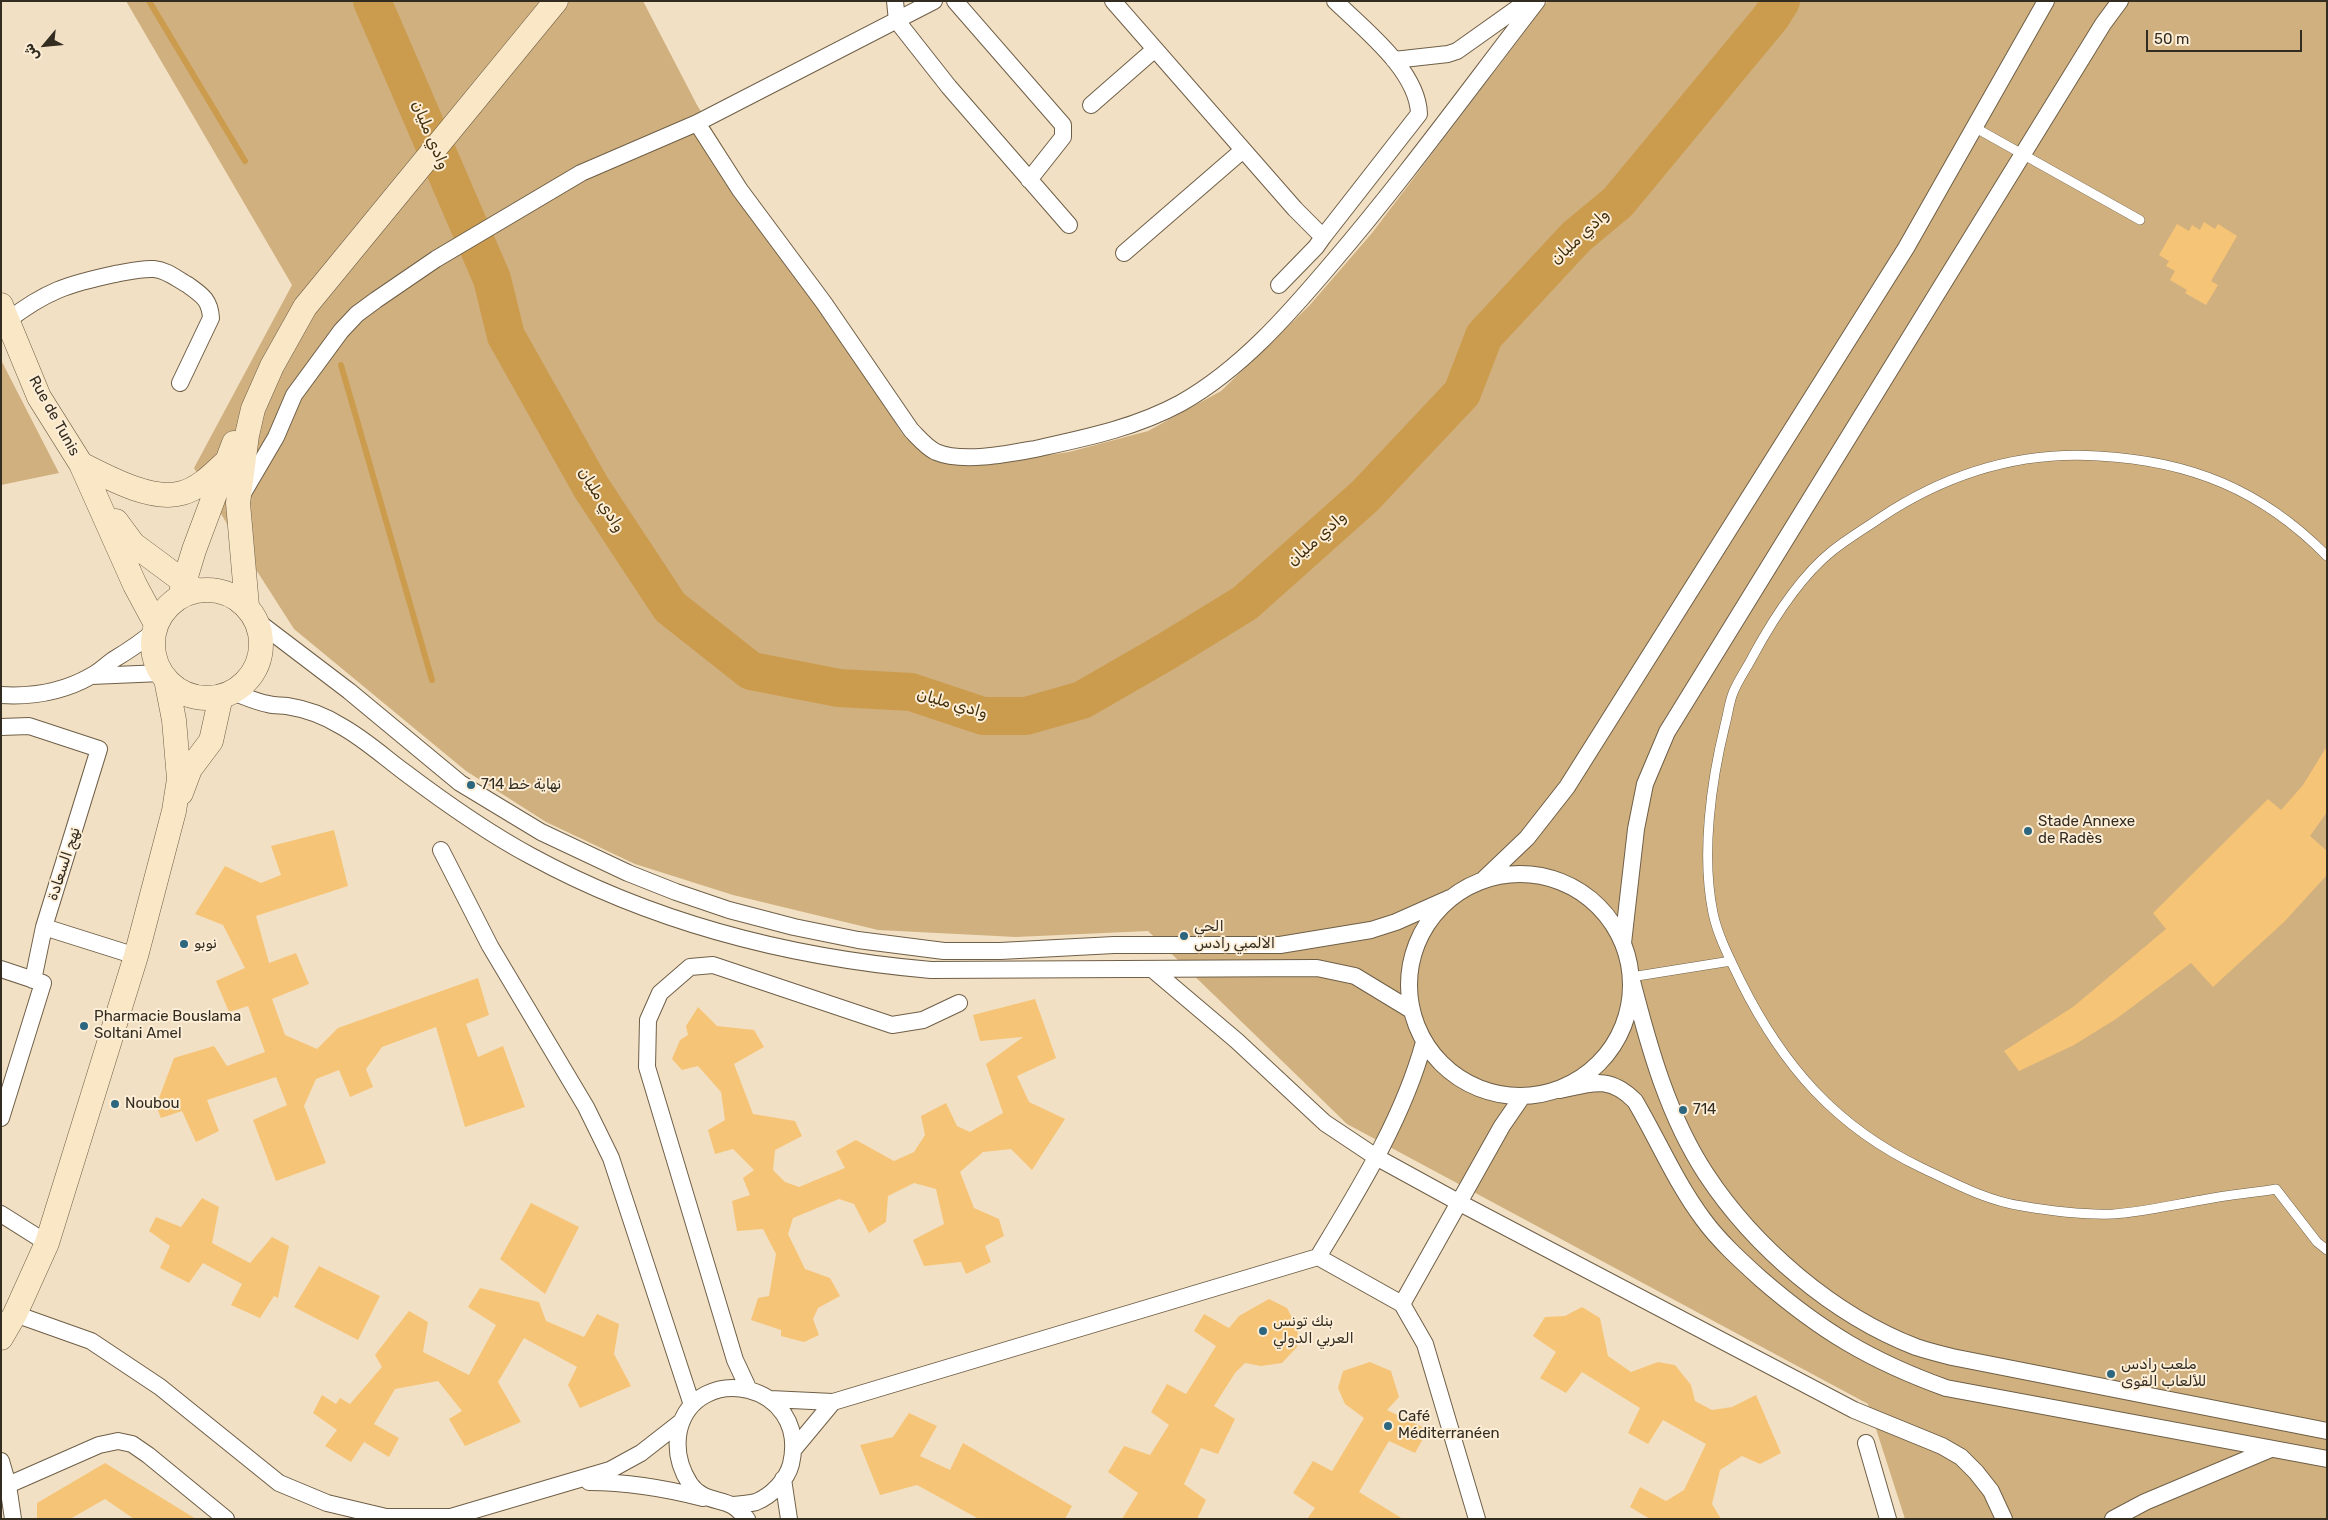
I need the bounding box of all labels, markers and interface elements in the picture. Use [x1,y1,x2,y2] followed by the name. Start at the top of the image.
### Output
[20,20,70,70] north arrow
[2148,20,2304,52] scale bar
[2154,30,2189,48] text: 50 m
[20,40,43,64] text: ش
[407,98,453,172] water label: وادي مليان
[1547,205,1613,269] water label: وادي مليان
[25,373,83,459] street label: Rue de Tunis
[574,464,628,536] water label: وادي مليان
[1284,508,1350,570] water label: وادي مليان
[914,685,990,723] water label: وادي مليان
[481,776,561,794] place label: نهاية خط 714
[465,779,477,791] marker: نهاية خط 714
[2038,813,2135,848] place label: Stade Annexe de Radès
[44,825,84,903] street label: نهج السعادة
[2022,825,2034,837] marker: Stade Annexe de Radès
[1194,918,1275,953] place label: الحي الالمبي رادس
[1178,930,1190,942] marker: الحي الالمبي رادس
[194,935,217,953] place label: نوبو
[178,938,190,950] marker: نوبو
[94,1008,241,1043] place label: Pharmacie Bouslama Soltani Amel
[78,1020,90,1032] marker: Pharmacie Bouslama Soltani Amel
[125,1095,180,1113] place label: Noubou
[109,1098,121,1110] marker: Noubou
[1693,1101,1716,1119] place label: 714
[1677,1104,1689,1116] marker: 714
[1273,1313,1354,1348] place label: بنك تونس العربي الدولي
[1257,1325,1269,1337] marker: بنك تونس العربي الدولي
[2121,1356,2206,1391] place label: ملعب رادس للألعاب القوى
[2105,1368,2117,1380] marker: ملعب رادس للألعاب القوى
[1398,1408,1500,1443] place label: Café Méditerranéen
[1382,1420,1394,1432] marker: Café Méditerranéen

